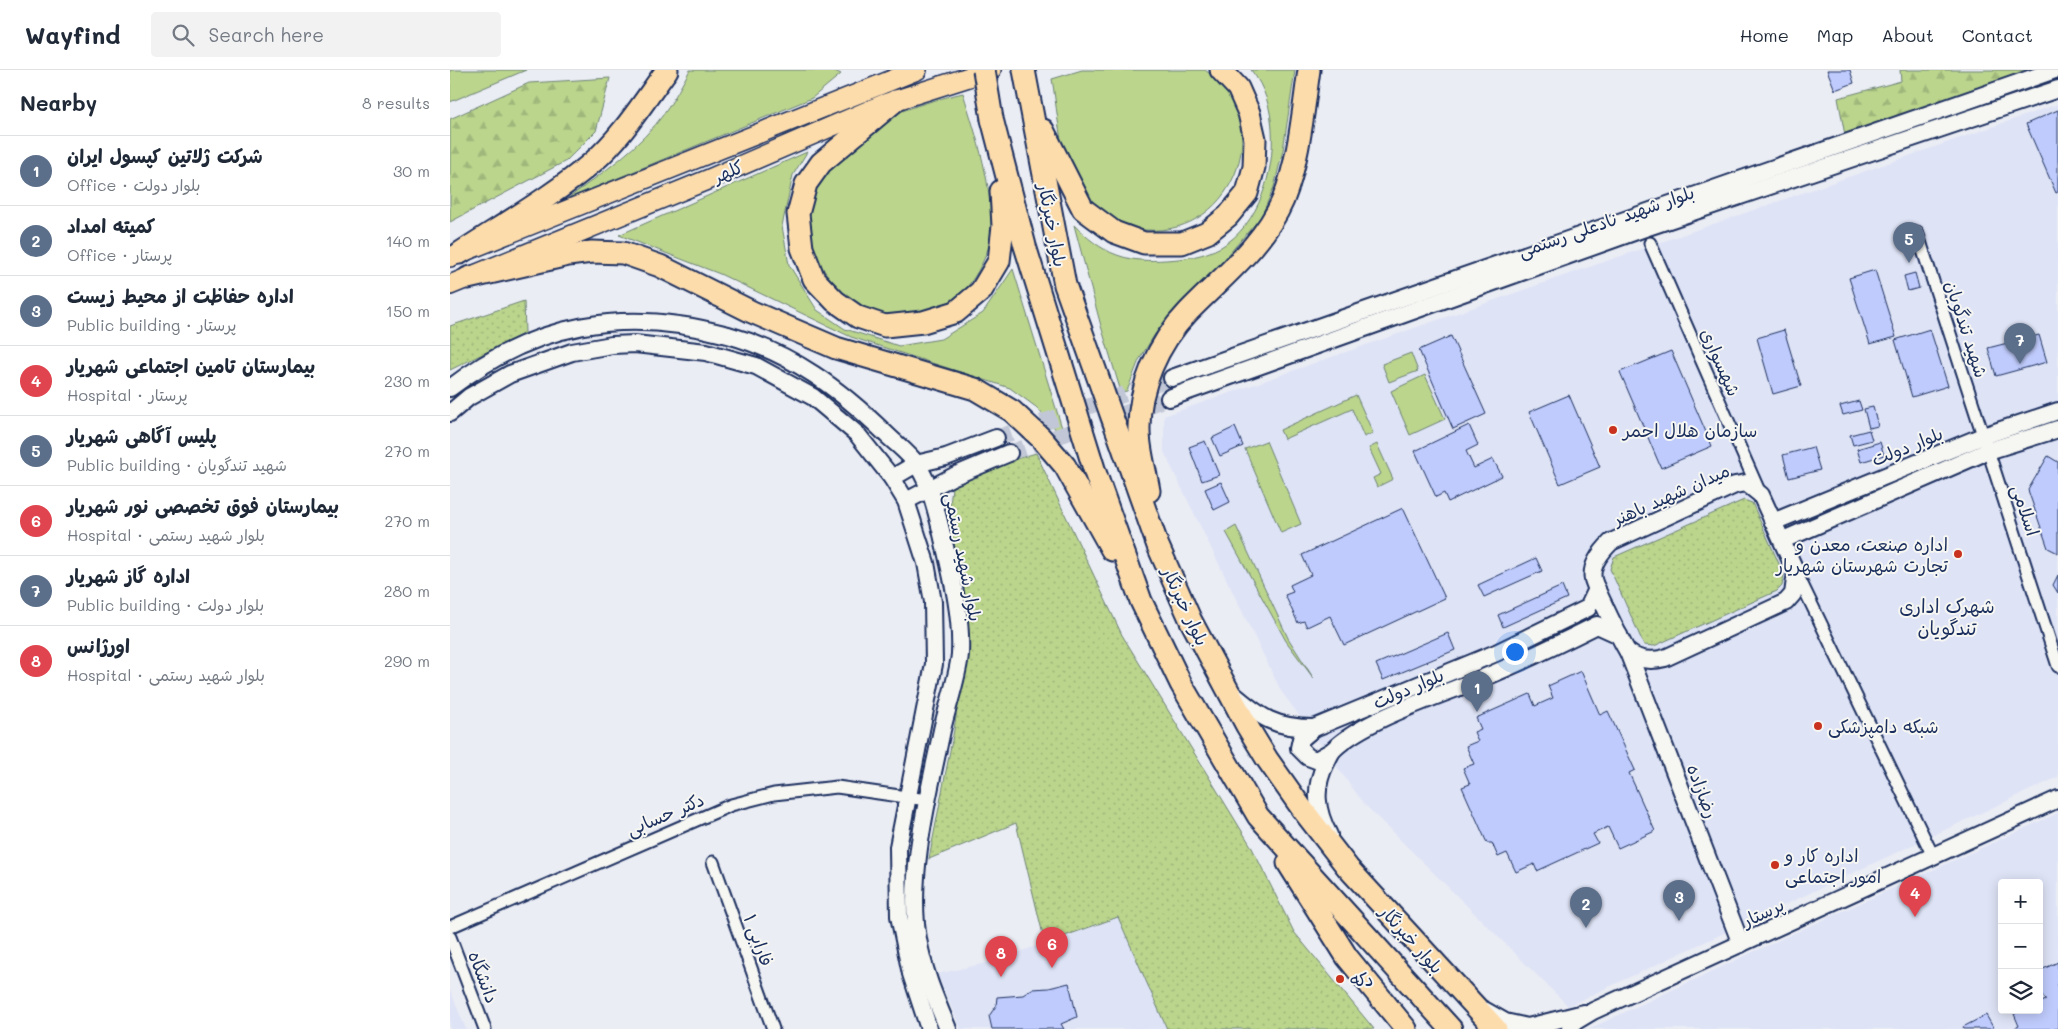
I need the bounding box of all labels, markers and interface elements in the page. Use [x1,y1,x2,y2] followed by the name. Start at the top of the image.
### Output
[151,12,501,57] search box
[25,19,121,50] text: Wayfind
[169,21,197,49] icon: search
[209,22,324,47] text: Search here
[1740,23,1789,47] text: Home
[1817,23,1853,47] text: Map
[1881,23,1934,47] text: About
[1962,23,2033,47] text: Contact
[20,89,97,116] text: Nearby
[362,92,430,113] text: 8 results
[67,143,263,168] text: شرکت ژلاتین کپسول ایران
[707,154,747,189] street label: کلهر
[32,160,40,181] text: 1
[393,160,430,181] text: 30 m
[67,174,200,195] text: Office · بلوار دولت
[1033,179,1073,269] street label: بلوار خبرنگار
[1515,180,1697,262] street label: بلوار شهید نادعلی رستمی
[67,213,155,238] text: کمیته امداد
[1893,222,1925,263] pin: 5
[32,230,40,251] text: 2
[386,230,430,251] text: 140 m
[67,244,173,265] text: Office · پرستار
[1940,277,1994,381] street label: شهید تندگویان
[67,283,294,308] text: اداره حفاظت از محیط زیست
[31,300,41,321] text: 3
[386,300,430,321] text: 150 m
[67,314,236,335] text: Public building · پرستار
[2004,323,2036,364] pin: 7
[1695,324,1747,400] street label: شهسواری
[67,353,315,378] text: بیمارستان تامین اجتماعی شهریار
[31,370,41,391] text: 4
[384,370,430,391] text: 230 m
[67,384,188,405] text: Hospital · پرستار
[1621,418,1757,442] place label: سازمان هلال احمر
[1868,421,1946,471] street label: بلوار دولت
[67,423,216,448] text: پلیس آگاهی شهریار
[1607,424,1619,436] marker: سازمان هلال احمر
[31,440,41,461] text: 5
[384,440,430,461] text: 270 m
[67,454,287,475] text: Public building · شهید تندگویان
[1607,458,1733,531] street label: میدان شهید باهنر
[2006,481,2046,539] street label: اسلامی
[940,491,988,623] street label: بلوار شهید رستمی
[67,493,339,518] text: بیمارستان فوق تخصصی نور شهریار
[31,510,41,531] text: 6
[384,510,430,531] text: 270 m
[67,524,265,545] text: Hospital · بلوار شهید رستمی
[1774,532,1949,577] place label: اداره صنعت، معدن و تجارت شهرستان شهریار
[1952,548,1964,560] marker: اداره صنعت، معدن و تجارت شهرستان شهریار
[1156,561,1215,649] street label: بلوار خبرنگار
[67,563,190,588] text: اداره گاز شهریار
[32,580,40,601] text: 7
[384,580,430,601] text: 280 m
[1899,593,1995,640] district label: شهرک اداری تندگویان
[67,594,264,615] text: Public building · بلوار دولت
[67,633,130,658] text: اورژانس
[1502,639,1528,665] your location
[31,650,41,671] text: 8
[384,650,430,671] text: 290 m
[1369,662,1447,714] street label: بلوار دولت
[67,664,265,685] text: Hospital · بلوار شهید رستمی
[1461,671,1493,712] pin: 1
[1828,714,1939,739] place label: شبکه دامپزشکی
[1812,720,1824,732] marker: شبکه دامپزشکی
[1682,760,1724,822] street label: رضازاده
[623,787,707,841] street label: دکتر حسابی
[1783,843,1881,888] place label: اداره کار و امور اجتماعی
[1769,859,1781,871] marker: اداره کار و امور اجتماعی
[1899,876,1931,917] pin: 4
[1998,879,2043,1014] map controls
[1998,879,2043,924] button: +
[1663,880,1695,921] pin: 3
[1570,887,1602,928] pin: 2
[1736,892,1788,934] street label: پرستار
[1373,898,1449,978] street label: بلوار خبرنگار
[739,911,779,969] street label: فارابی ۱
[1998,924,2043,969] button: −
[1036,927,1068,968] pin: 6
[985,936,1017,977] pin: 8
[463,948,505,1006] street label: دانشگاه
[1350,967,1373,991] place label: دکه
[1998,969,2043,1014] button: layers
[1334,973,1346,985] marker: دکه

